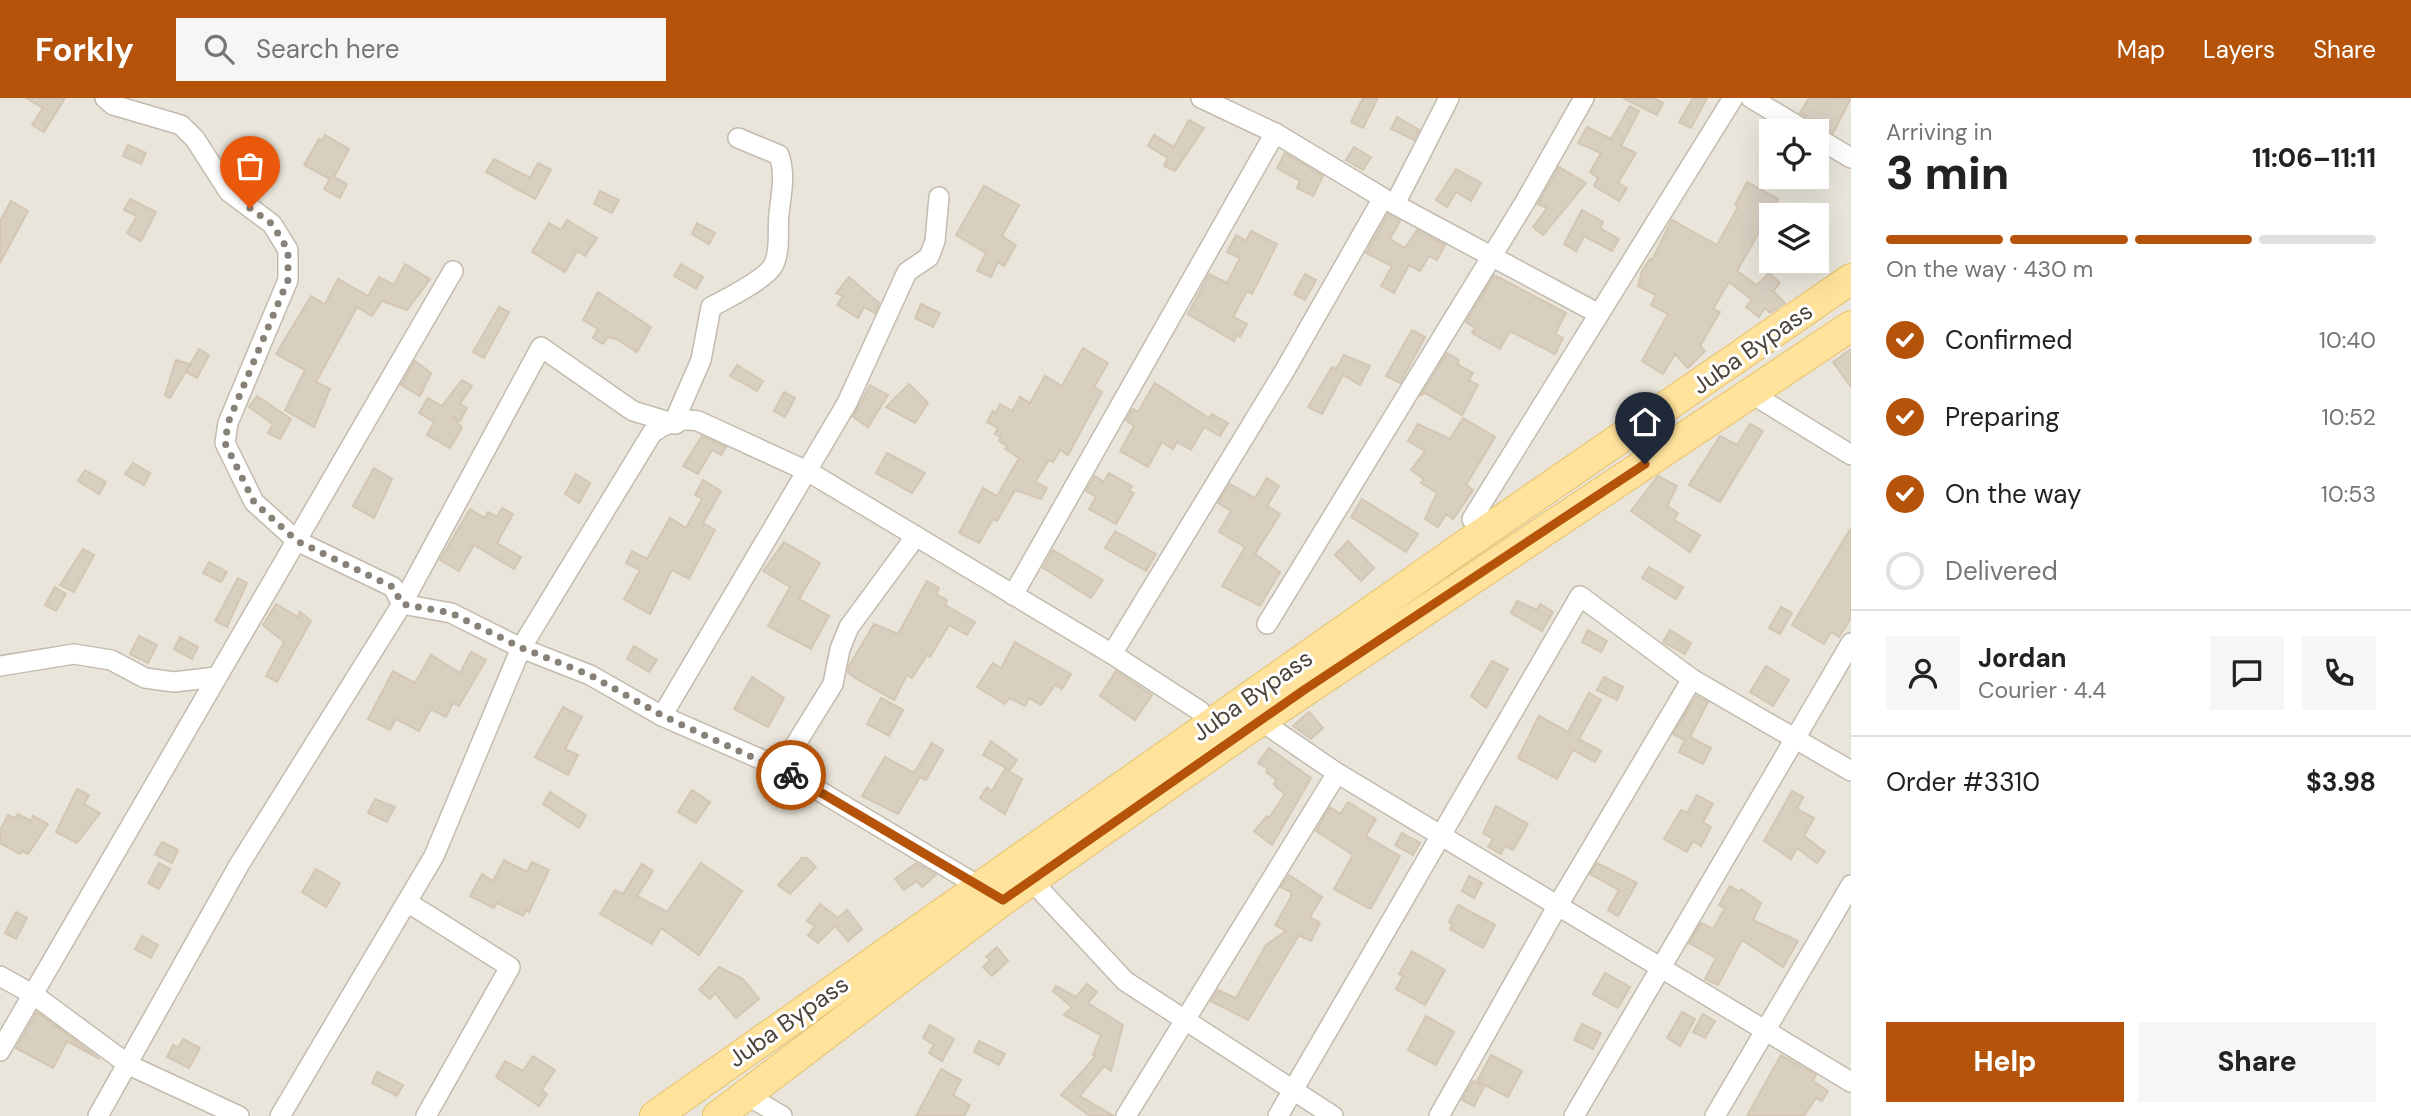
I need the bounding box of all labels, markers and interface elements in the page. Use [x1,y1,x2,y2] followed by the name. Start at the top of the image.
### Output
[176,18,666,81] search box
[35,28,134,71] text: Forkly
[200,30,238,68] icon: search
[256,32,399,66] text: Search here
[2117,34,2165,65] text: Map
[2203,34,2275,65] text: Layers
[2313,34,2376,65] text: Share
[1886,117,1992,147] text: Arriving in
[1759,119,1829,273] map controls
[1759,119,1829,189] button: locate
[220,136,280,208] pin
[2252,141,2376,175] text: 11:06–11:11
[1886,143,2009,203] text: 3 min
[231,147,269,185] icon: bag
[1759,203,1829,273] button: layers
[1886,254,2093,284] text: On the way · 430 m
[1686,295,1818,401] street label: Juba Bypass
[1886,321,1924,359] icon: check
[1945,323,2072,357] text: Confirmed
[2319,325,2376,355] text: 10:40
[1615,392,1675,464] pin
[1886,398,1924,436] icon: check
[1945,400,2060,434] text: Preparing
[2322,402,2376,432] text: 10:52
[1626,403,1664,441] icon: home
[1886,475,1924,513] icon: check
[1945,477,2081,511] text: On the way
[2321,479,2376,509] text: 10:53
[1945,554,2058,588] text: Delivered
[1886,636,1960,710] button: person
[2210,636,2284,710] button: chat
[2302,636,2376,710] button: phone
[1978,641,2067,675] text: Jordan
[1186,642,1318,748] street label: Juba Bypass
[1978,675,2106,705] text: Courier · 4.4
[756,740,826,810] courier
[772,756,810,794] icon: bike
[1886,765,2040,799] text: Order #3310
[2306,765,2376,799] text: $3.98
[722,968,854,1074] street label: Juba Bypass
[1886,1022,2124,1102] button: Help
[2138,1022,2376,1102] button: Share

